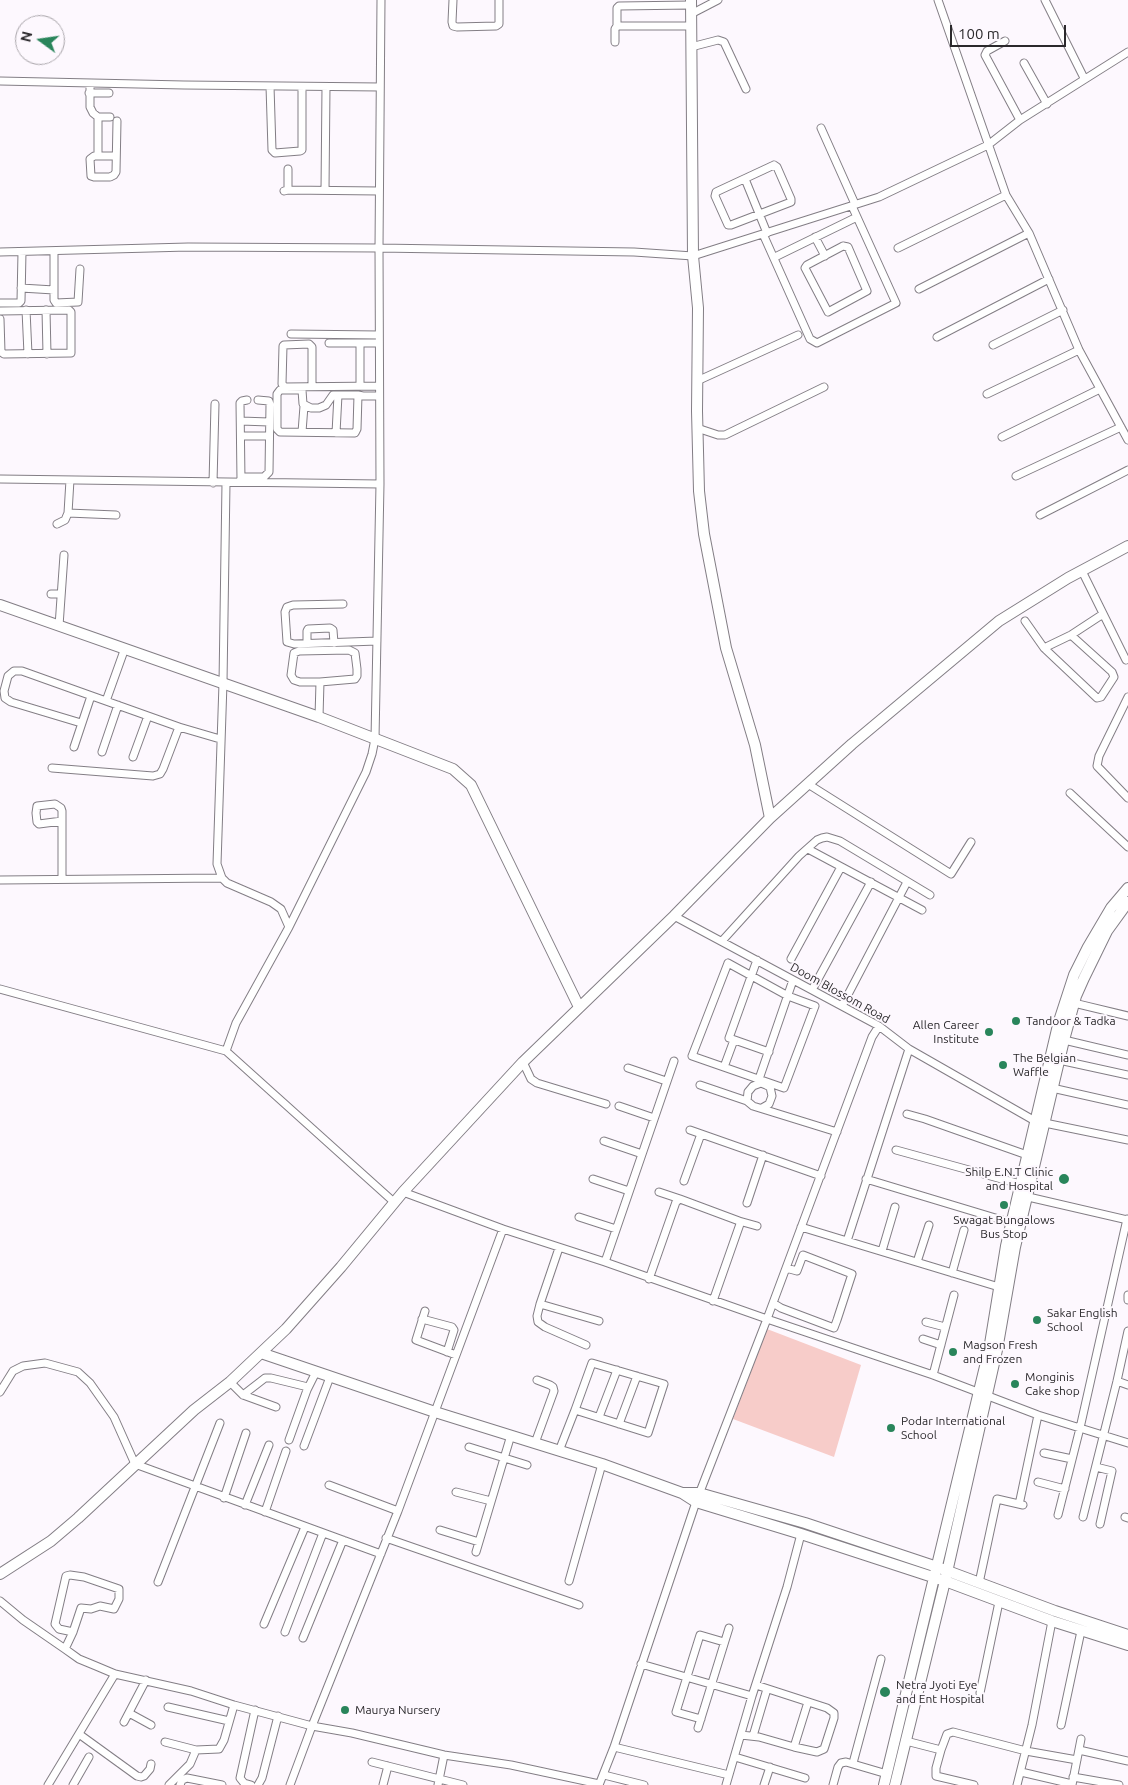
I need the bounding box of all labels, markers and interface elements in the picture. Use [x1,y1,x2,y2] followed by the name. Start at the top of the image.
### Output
[15,15,65,65] north arrow
[953,15,1069,47] scale bar
[958,25,1000,42] text: 100 m
[17,30,35,44] text: N
[788,960,892,1026] street label: Doom Blossom Road
[1026,1014,1116,1028] place label: Tandoor & Tadka
[1010,1015,1022,1027] marker: Tandoor & Tadka
[913,1018,979,1046] place label: Allen Career Institute
[983,1026,995,1038] marker: Allen Career Institute
[1013,1051,1076,1079] place label: The Belgian Waffle
[997,1059,1009,1071] marker: The Belgian Waffle
[965,1165,1053,1193] place label: Shilp E.N.T Clinic and Hospital
[1057,1172,1071,1186] marker: Shilp E.N.T Clinic and Hospital
[998,1199,1010,1211] marker: Swagat Bungalows Bus Stop
[953,1213,1055,1241] place label: Swagat Bungalows Bus Stop
[1047,1306,1118,1334] place label: Sakar English School
[1031,1314,1043,1326] marker: Sakar English School
[963,1338,1038,1366] place label: Magson Fresh and Frozen
[947,1346,959,1358] marker: Magson Fresh and Frozen
[1025,1370,1080,1398] place label: Monginis Cake shop
[1009,1378,1021,1390] marker: Monginis Cake shop
[901,1414,1005,1442] place label: Podar International School
[885,1422,897,1434] marker: Podar International School
[896,1678,984,1706] place label: Netra Jyoti Eye and Ent Hospital
[878,1685,892,1699] marker: Netra Jyoti Eye and Ent Hospital
[355,1703,440,1717] place label: Maurya Nursery
[339,1704,351,1716] marker: Maurya Nursery

